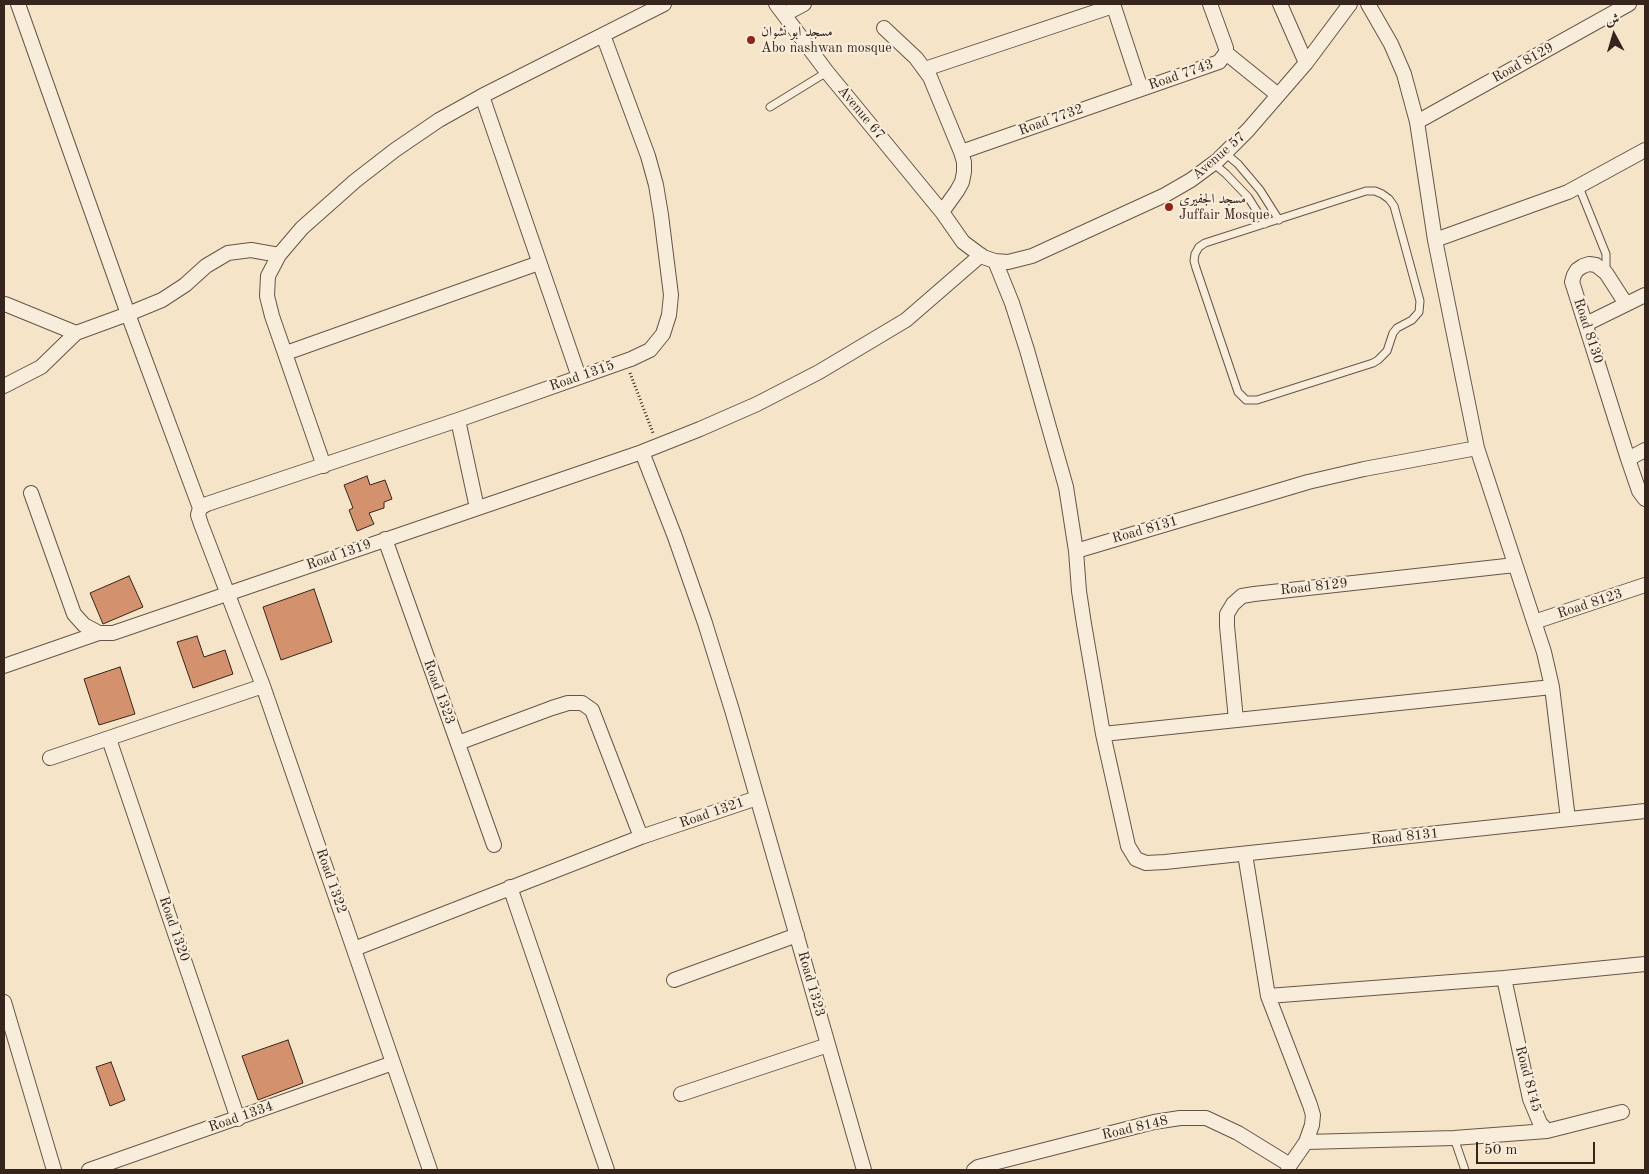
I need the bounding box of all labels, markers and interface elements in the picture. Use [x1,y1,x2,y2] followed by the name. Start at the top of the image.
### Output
[1589,10,1639,60] north arrow
[1605,12,1620,28] text: ش
[761,24,892,56] place label: مسجد ابو نشوان Abo nashwan mosque
[745,34,757,46] marker: مسجد ابو نشوان Abo nashwan mosque
[1489,39,1557,87] street label: Road 8129
[1146,56,1216,94] street label: Road 7743
[834,83,888,143] street label: Avenue 67
[1016,101,1086,139] street label: Road 7732
[1189,128,1249,184] street label: Avenue 57
[1179,191,1269,223] place label: مسجد الجفيري Juffair Mosque
[1163,201,1175,213] marker: مسجد الجفيري Juffair Mosque
[1570,296,1606,366] street label: Road 8130
[547,357,617,395] street label: Road 1315
[1110,513,1180,547] street label: Road 8131
[304,536,374,574] street label: Road 1319
[1280,575,1348,599] street label: Road 8129
[1555,586,1625,622] street label: Road 8123
[420,657,458,727] street label: Road 1323
[677,794,747,832] street label: Road 1321
[1371,825,1439,849] street label: Road 8131
[312,846,350,916] street label: Road 1322
[155,894,193,964] street label: Road 1320
[794,949,828,1019] street label: Road 1323
[1511,1044,1545,1114] street label: Road 8145
[206,1098,276,1136] street label: Road 1334
[1100,1112,1170,1144] street label: Road 8148
[1479,1132,1598,1164] scale bar
[1484,1143,1518,1158] text: 50 m

